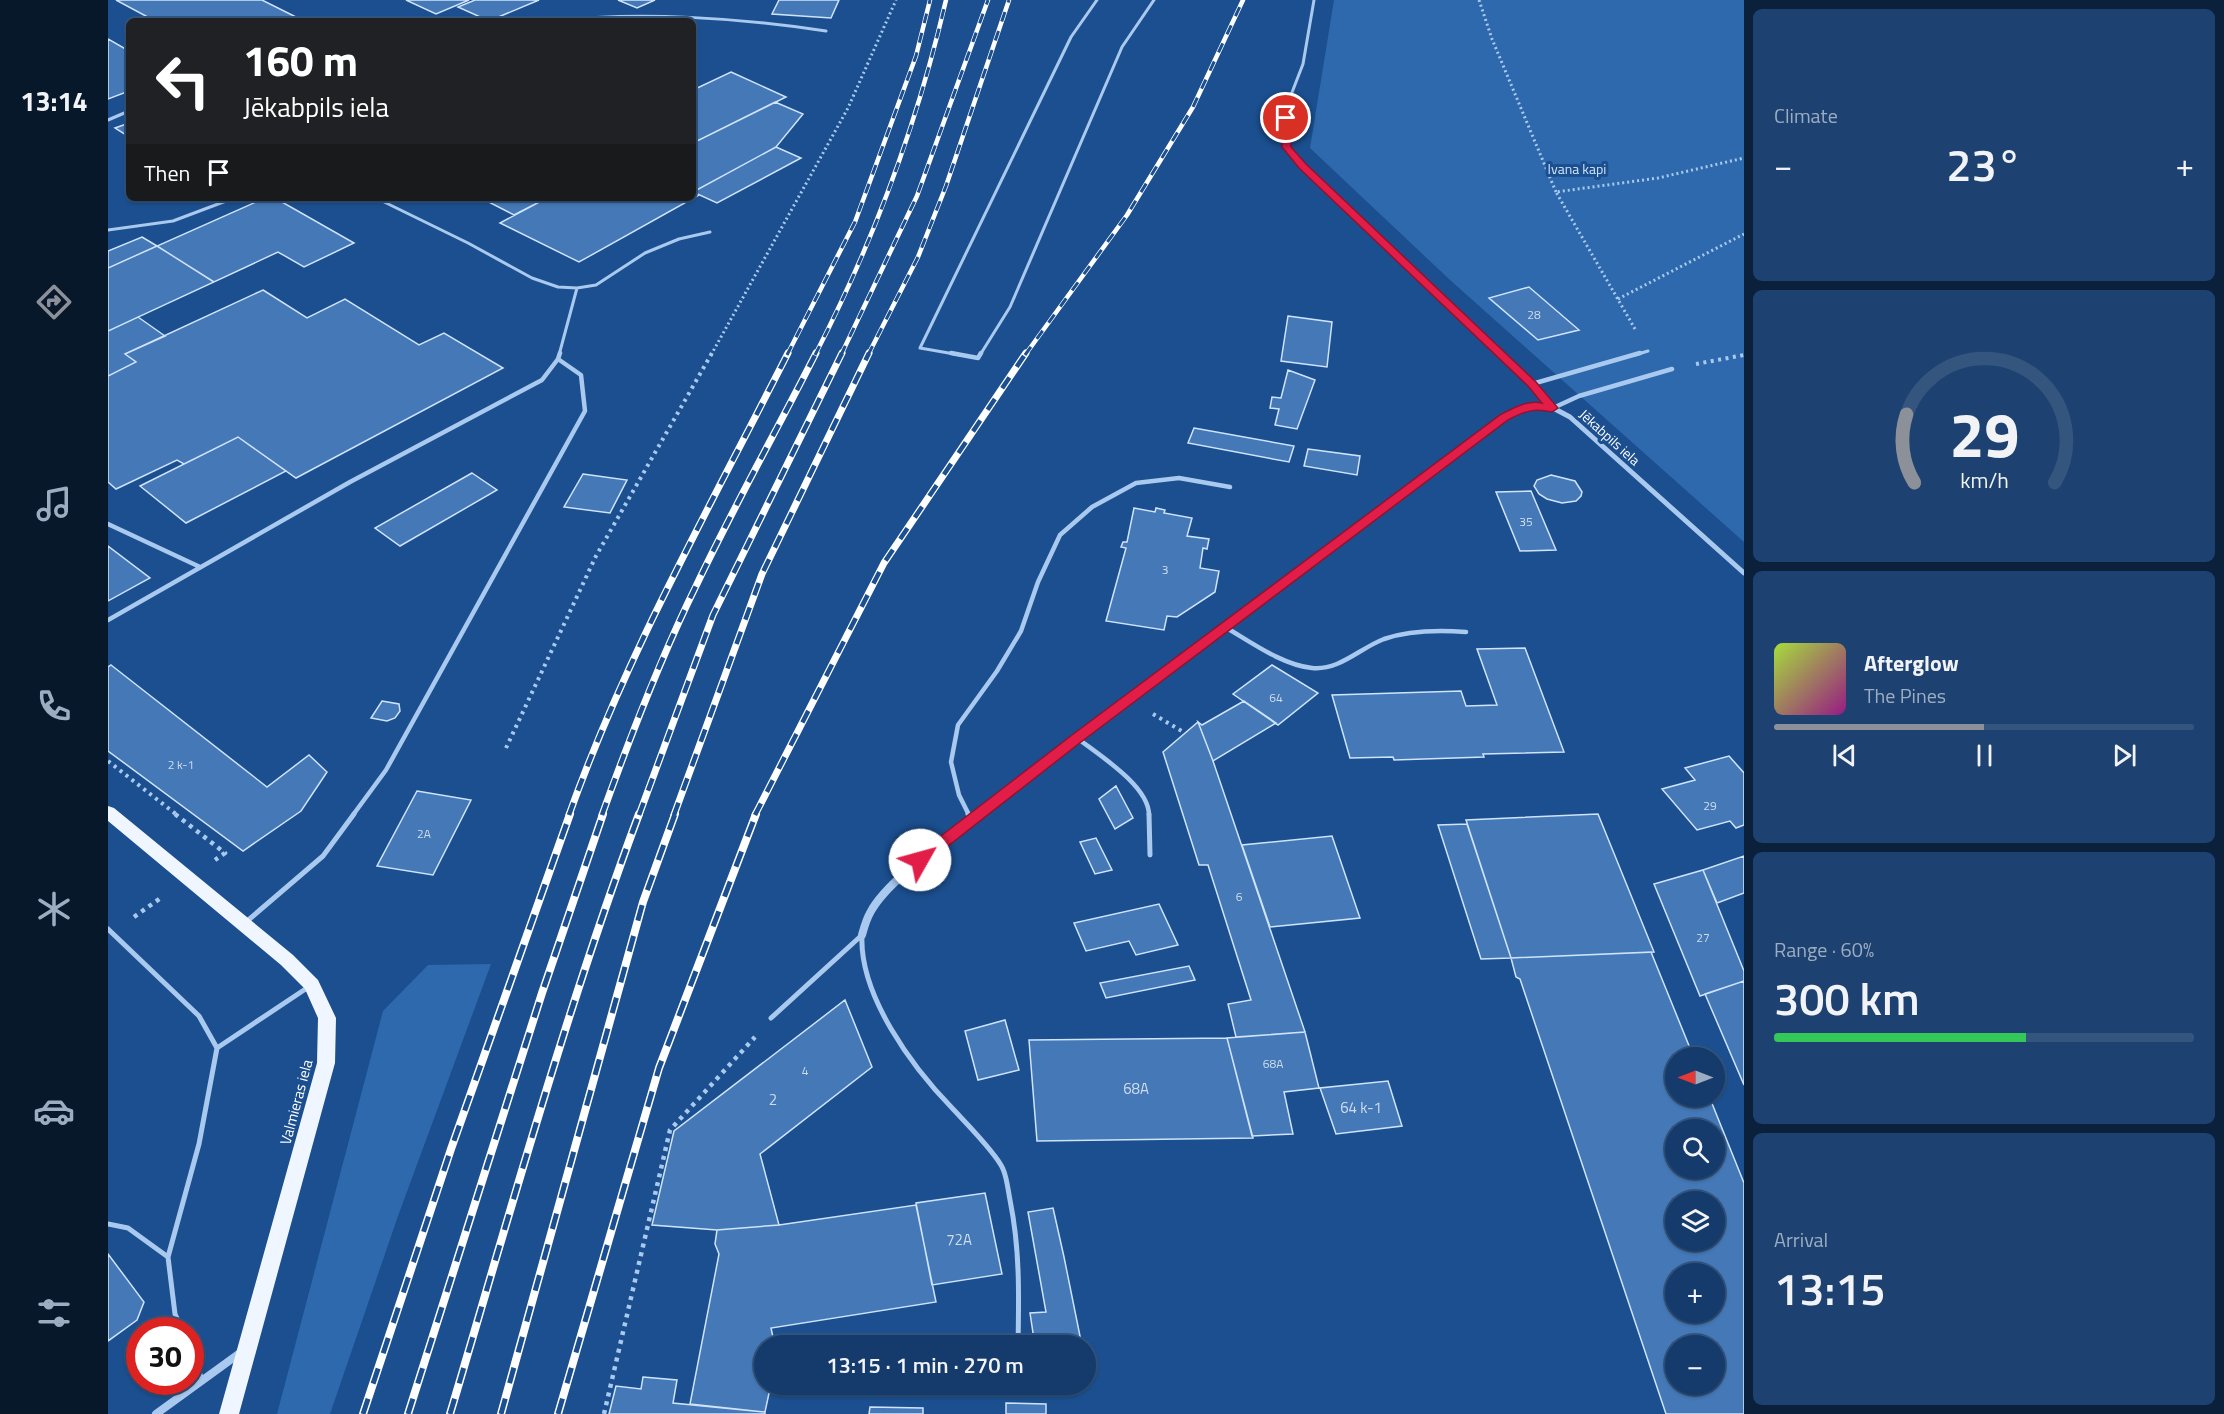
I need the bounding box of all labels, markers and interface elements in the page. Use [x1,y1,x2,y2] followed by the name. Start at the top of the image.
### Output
[243,28,358,92] text: 160 m
[144,42,222,120] icon: left
[20,80,88,121] text: 13:14
[243,86,389,127] text: Jēkabpils iela
[1260,92,1311,143] pin
[1774,100,1838,131] text: Climate
[1269,101,1302,134] icon: arrive
[1946,130,2022,198] text: 23°
[1774,140,1792,190] text: −
[2176,140,2194,190] text: +
[144,156,190,190] text: Then
[202,156,235,189] icon: arrive
[1548,158,1606,179] park label: Ivana kapi
[33,281,75,323] icon: directions
[1527,305,1541,324] house number: 28
[1949,386,2019,481] text: 29
[1575,404,1645,470] street label: Jēkabpils iela
[1960,464,2008,496] text: km/h
[33,483,75,525] icon: music
[1519,512,1533,531] house number: 35
[1162,560,1168,579] house number: 3
[1864,646,1959,680] text: Afterglow
[1864,680,1946,711] text: The Pines
[33,685,75,727] icon: phone
[1269,688,1283,707] house number: 64
[1828,739,1861,772] icon: previous
[1968,739,2001,772] icon: pause
[2108,739,2141,772] icon: next
[168,755,194,774] house number: 2 k-1
[1703,796,1717,815] house number: 29
[417,824,431,843] house number: 2A
[888,828,952,892] position arrow
[1236,887,1243,906] house number: 6
[33,888,75,930] icon: climate
[1696,928,1710,947] house number: 27
[1774,934,1874,965] text: Range · 60%
[1774,964,1920,1032] text: 300 km
[1665,1047,1725,1107] north arrow
[1665,1047,1725,1395] map controls
[1263,1054,1283,1073] house number: 68A
[274,1056,319,1147] street label: Valmieras iela
[802,1061,809,1080] house number: 4
[1123,1077,1149,1100] house number: 68A
[769,1088,777,1111] house number: 2
[33,1090,75,1132] icon: car
[1340,1096,1382,1119] house number: 64 k-1
[1665,1119,1725,1179] button: search
[1665,1191,1725,1251] button: layers
[1774,1224,1828,1255] text: Arrival
[946,1228,972,1251] house number: 72A
[1774,1254,1886,1322] text: 13:15
[1665,1263,1725,1323] button: +
[33,1292,75,1334] icon: filters
[126,1317,204,1395] speed limit sign: 30
[1665,1335,1725,1395] button: −
[826,1348,1024,1382] text: 13:15 · 1 min · 270 m

